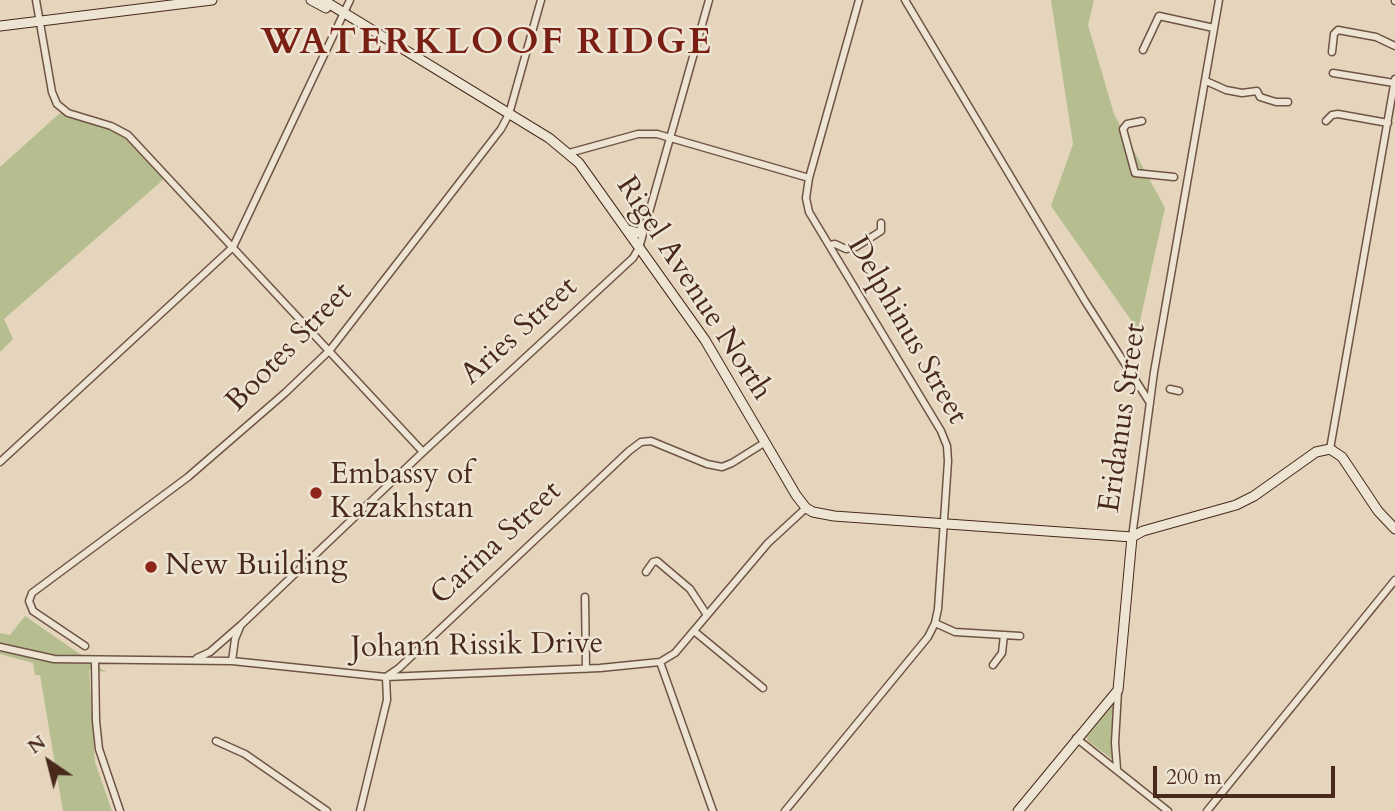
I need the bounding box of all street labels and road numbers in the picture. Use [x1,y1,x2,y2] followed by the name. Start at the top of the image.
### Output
[607,170,779,408] street label: Rigel Avenue North
[838,231,974,431] street label: Delphinus Street
[454,270,586,394] street label: Aries Street
[219,276,361,420] street label: Bootes Street
[1093,321,1155,515] street label: Eridanus Street
[424,474,570,614] street label: Carina Street
[351,627,603,667] street label: Johann Rissik Drive

